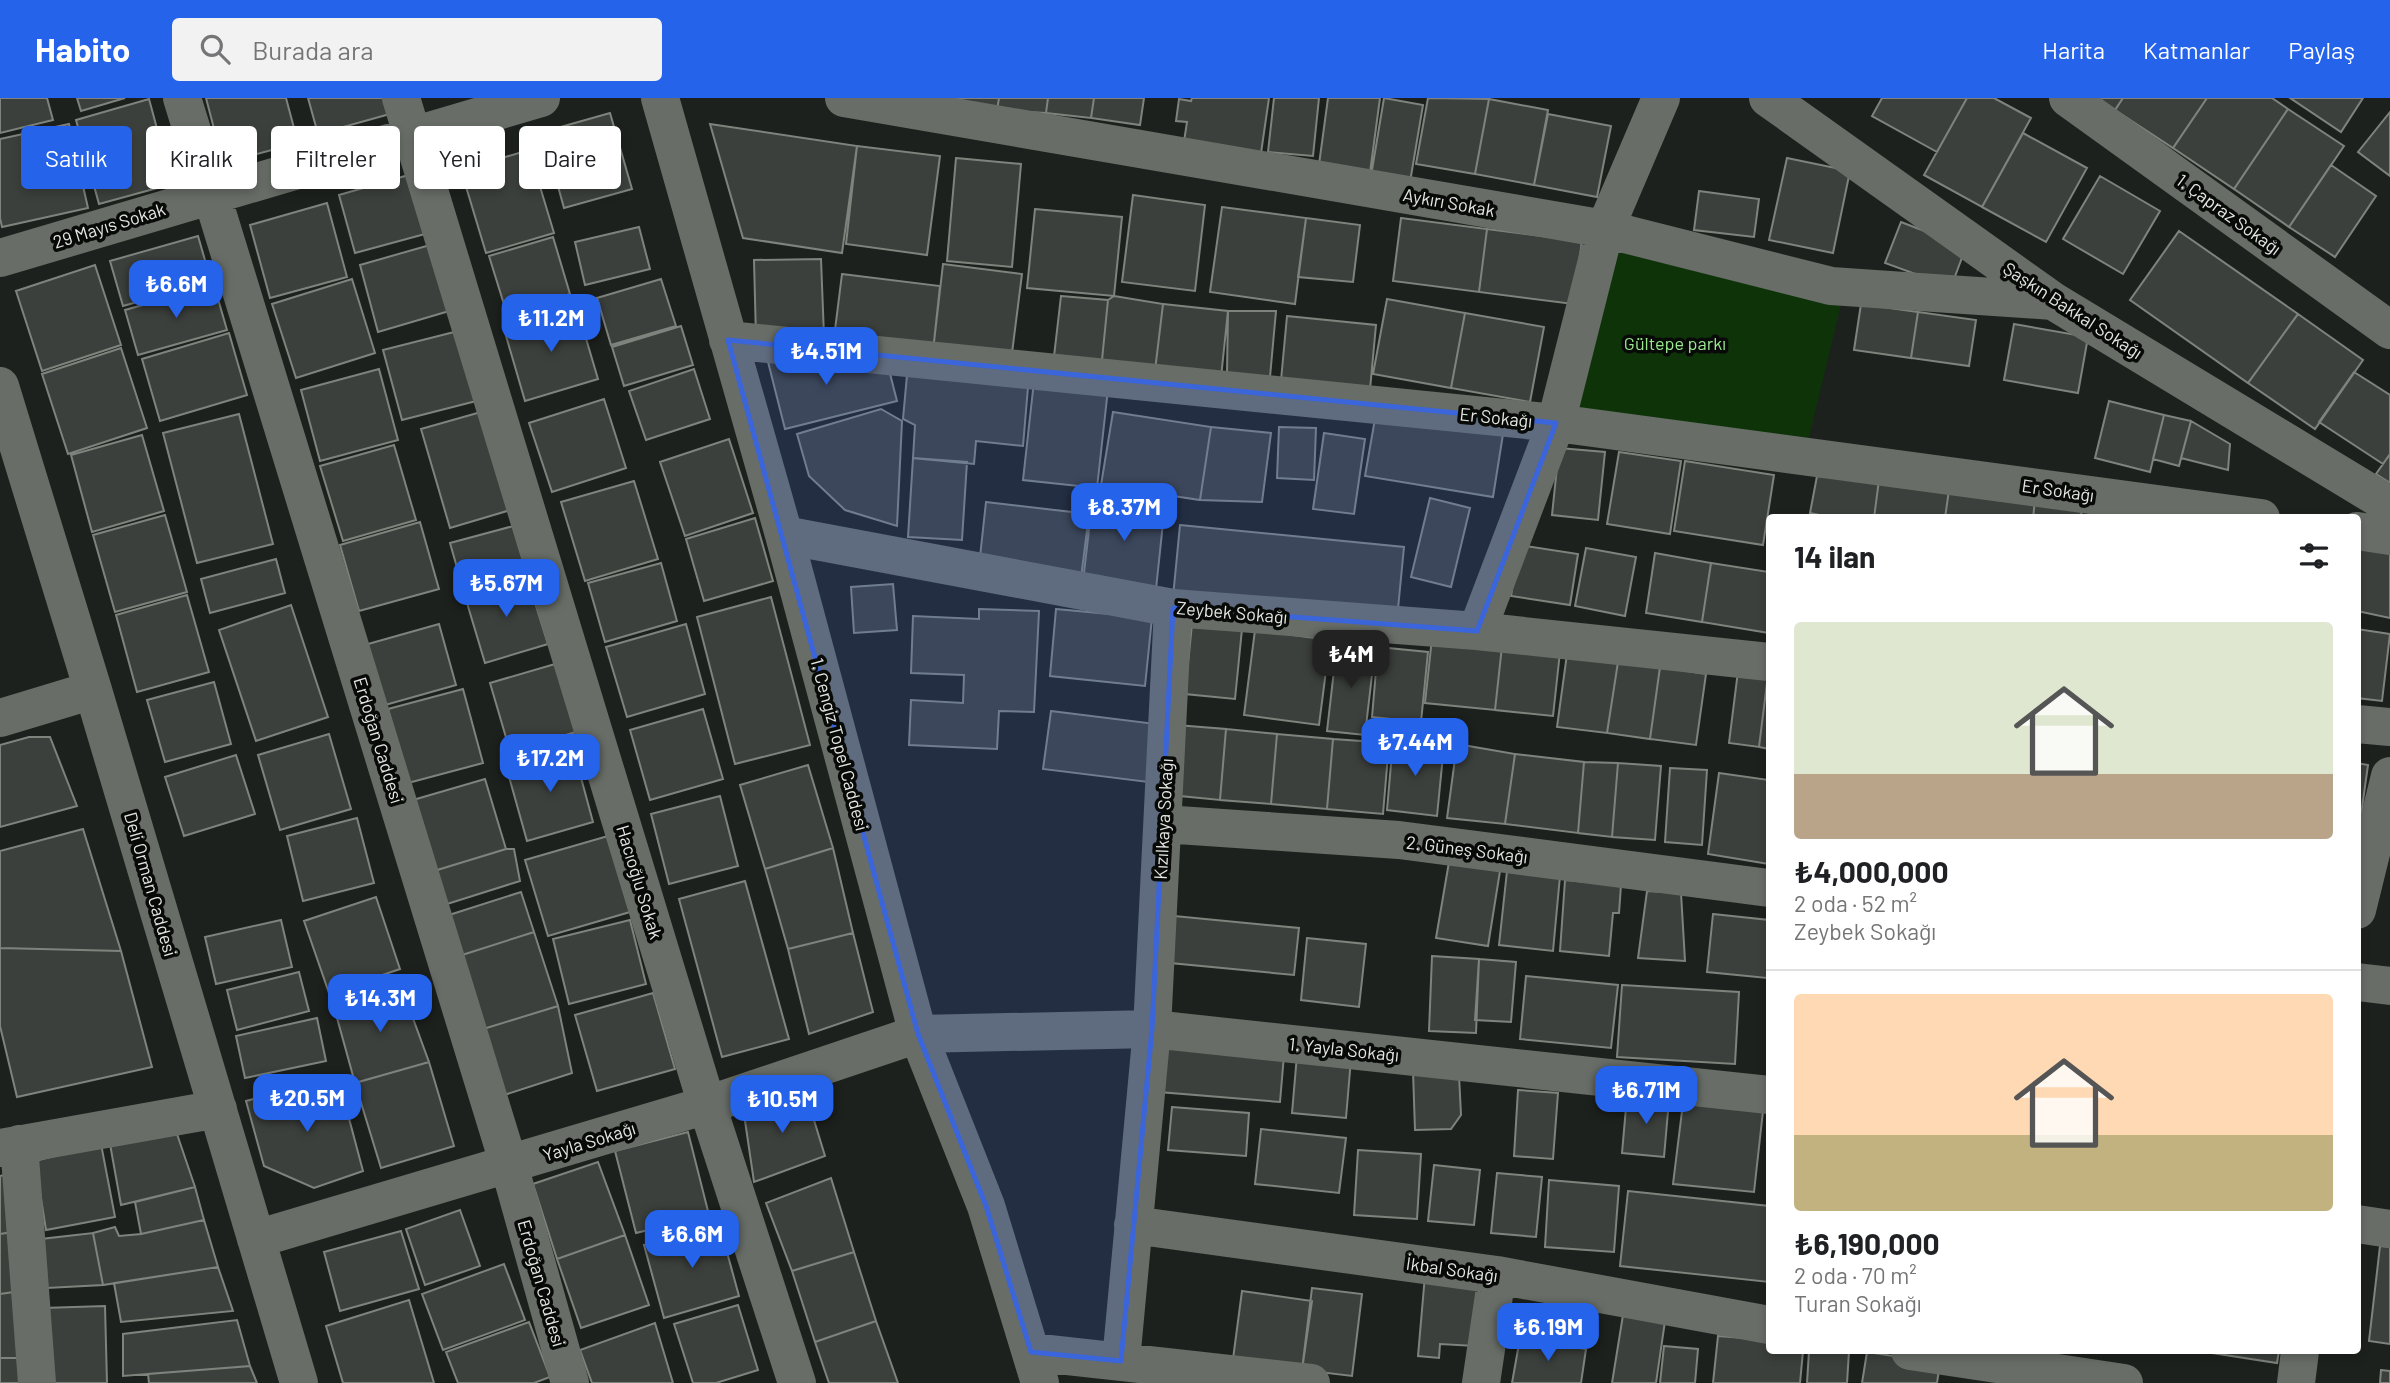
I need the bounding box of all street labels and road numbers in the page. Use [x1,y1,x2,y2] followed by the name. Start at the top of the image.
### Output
[2172,169,2286,259] street label: 1. Çapraz Sokağı
[1401,183,1497,221] street label: Aykırı Sokak
[50,197,168,253] street label: 29 Mayıs Sokak
[1999,257,2147,363] street label: Şaşkın Bakkal Sokağı
[1459,402,1533,432] street label: Er Sokağı
[2020,474,2096,506] street label: Er Sokağı
[1176,596,1288,628] street label: Zeybek Sokağı
[806,655,874,833] street label: 1. Cengiz Topel Caddesi
[349,674,409,806] street label: Erdoğan Caddesi
[1149,758,1177,880] street label: Kızılkaya Sokağı
[120,809,182,959] street label: Deli Orman Caddesi
[612,822,668,942] street label: Hacıoğlu Sokak
[1405,831,1529,867] street label: 2. Güneş Sokağı
[1288,1032,1400,1066] street label: 1. Yayla Sokağı
[540,1117,638,1165] street label: Yayla Sokağı
[513,1217,571,1349] street label: Erdoğan Caddesi
[1405,1252,1499,1286] street label: İkbal Sokağı

